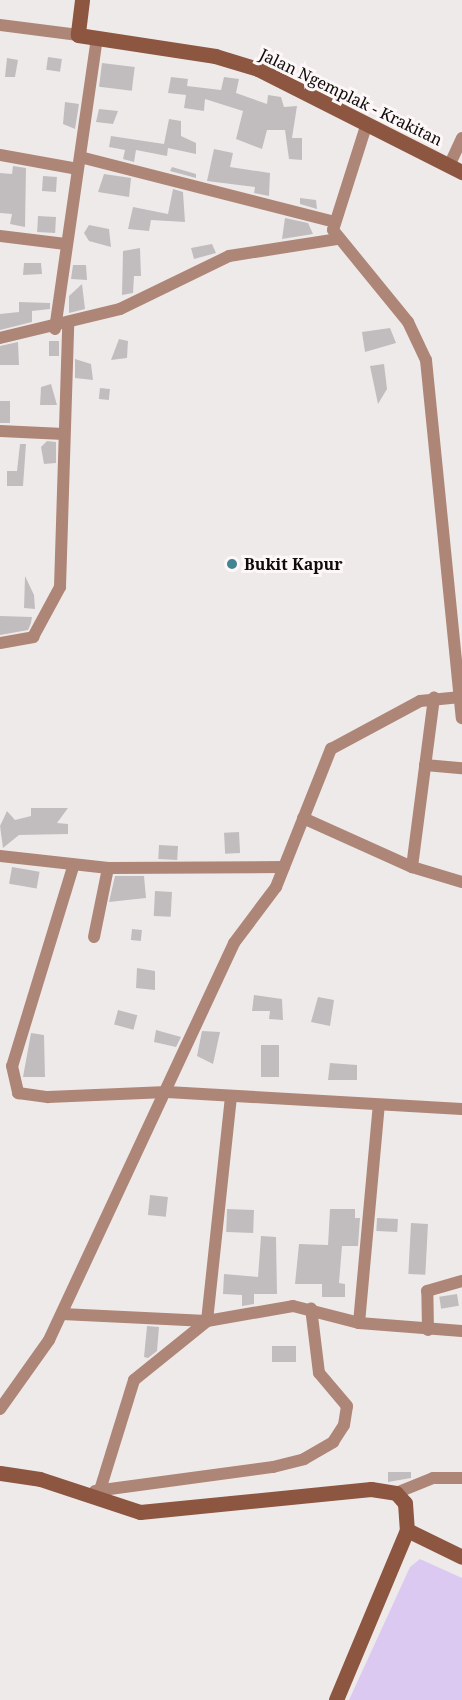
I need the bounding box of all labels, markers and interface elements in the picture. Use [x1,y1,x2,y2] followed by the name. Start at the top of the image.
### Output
[256,44,446,150] street label: Jalan Ngemplak - Krakitan
[244,554,343,574] place label: Bukit Kapur
[225,557,239,571] marker: Bukit Kapur

